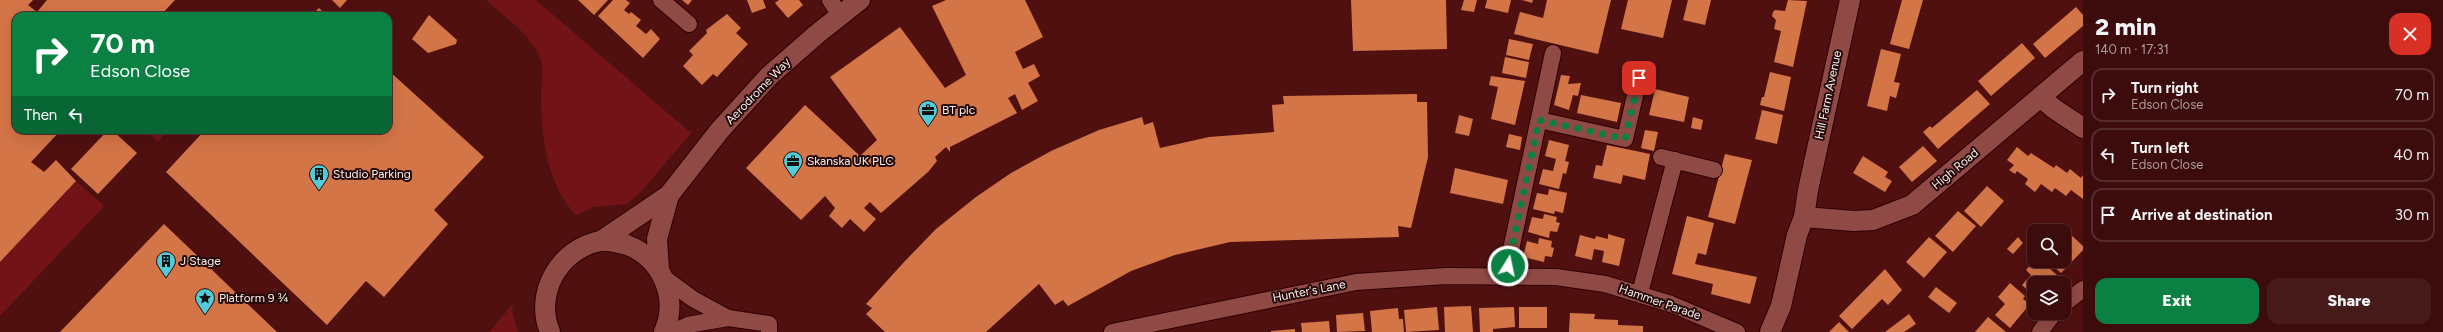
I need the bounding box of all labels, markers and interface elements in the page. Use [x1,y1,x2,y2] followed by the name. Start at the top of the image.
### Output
[2095,12,2156,41] text: 2 min
[2389,13,2431,55] button: close
[90,26,155,60] text: 70 m
[24,28,76,80] icon: right
[2095,42,2169,57] text: 140 m · 17:31
[1812,49,1844,141] street label: Hill Farm Avenue
[723,54,794,127] street label: Aerodrome Way
[90,60,190,82] text: Edson Close
[1622,61,1656,95] pin
[1628,67,1650,89] icon: arrive
[2131,79,2199,97] text: Turn right
[2097,84,2119,106] icon: right
[2395,86,2429,104] text: 70 m
[2131,97,2203,112] text: Edson Close
[917,99,939,127] office icon: BT plc
[942,103,976,117] place label: BT plc
[65,104,87,126] icon: left
[24,106,57,124] text: Then
[2131,139,2189,157] text: Turn left
[2097,144,2119,166] icon: left
[1929,146,1981,192] street label: High Road
[2394,146,2429,164] text: 40 m
[782,150,804,178] office icon: Skanska UK PLC
[807,154,894,168] place label: Skanska UK PLC
[2131,157,2203,172] text: Edson Close
[308,163,330,191] building icon: Studio Parking
[333,167,411,181] place label: Studio Parking
[2097,204,2119,226] icon: arrive
[2131,206,2272,224] text: Arrive at destination
[2395,206,2429,224] text: 30 m
[2027,224,2071,320] map controls
[2027,224,2071,268] button: search
[1487,245,1529,287] position arrow
[155,250,177,278] building icon: J Stage
[180,254,221,268] place label: J Stage
[2027,276,2071,320] button: layers
[1271,277,1347,305] street label: Hunter's Lane
[2095,278,2259,324] button: Exit
[2267,278,2431,324] button: Share
[1617,281,1703,323] street label: Hammer Parade
[194,287,216,315] place icon: Platform 9 ¾
[219,291,289,305] place label: Platform 9 ¾

